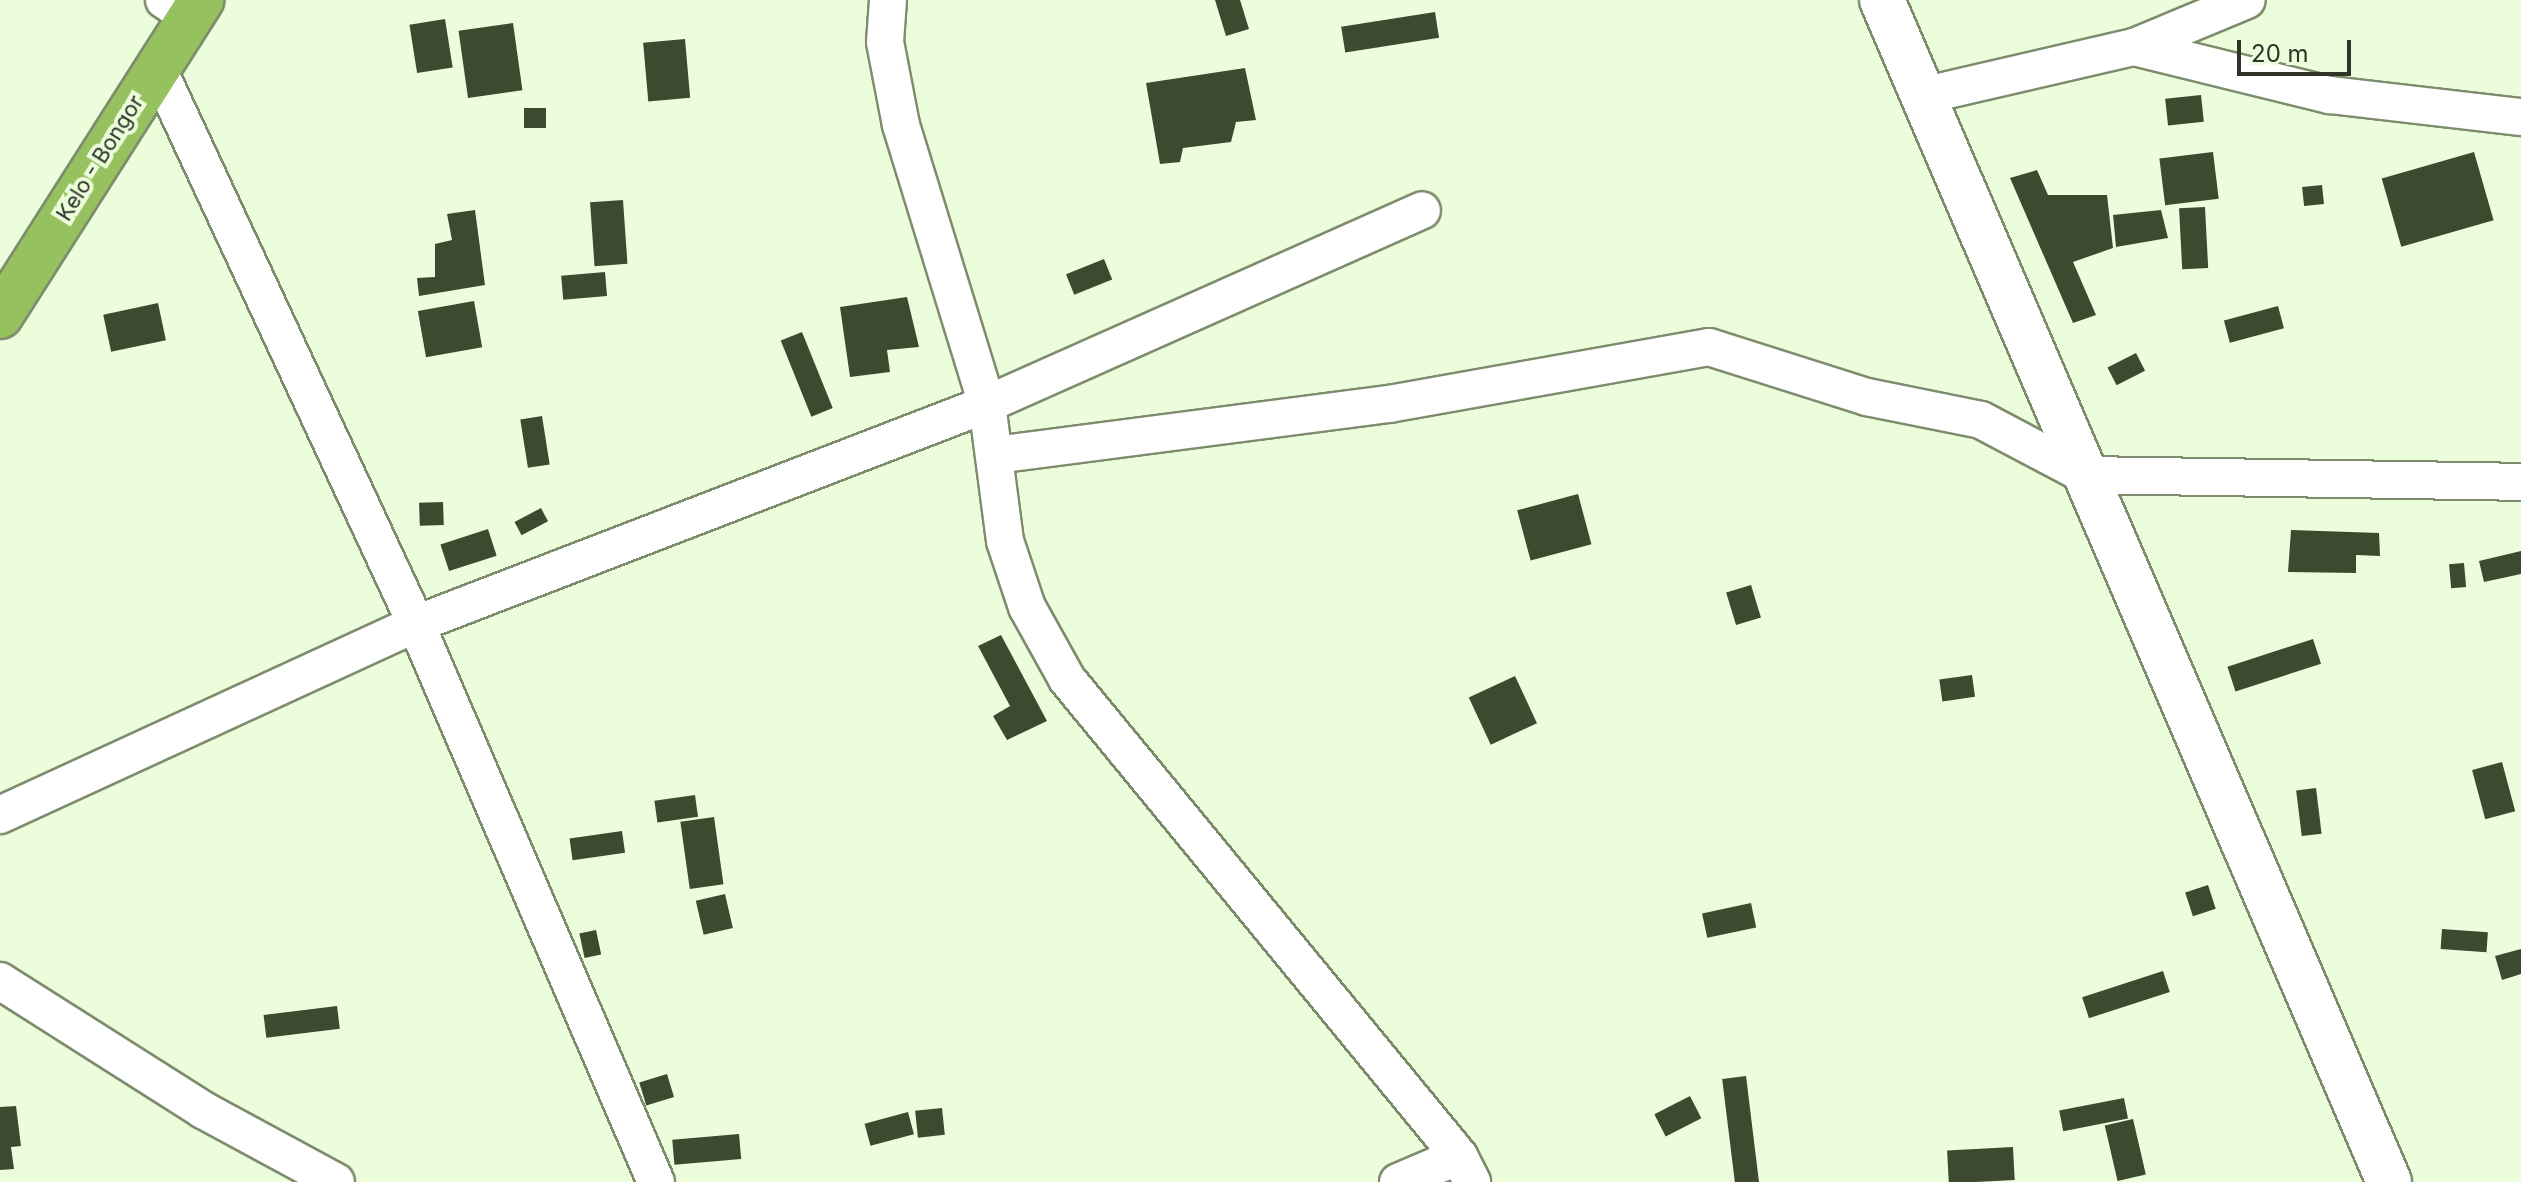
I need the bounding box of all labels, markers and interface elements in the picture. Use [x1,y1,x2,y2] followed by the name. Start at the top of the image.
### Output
[2241,24,2355,74] scale bar
[2251,39,2309,68] text: 20 m
[51,90,149,226] street label: Kelo - Bongor

